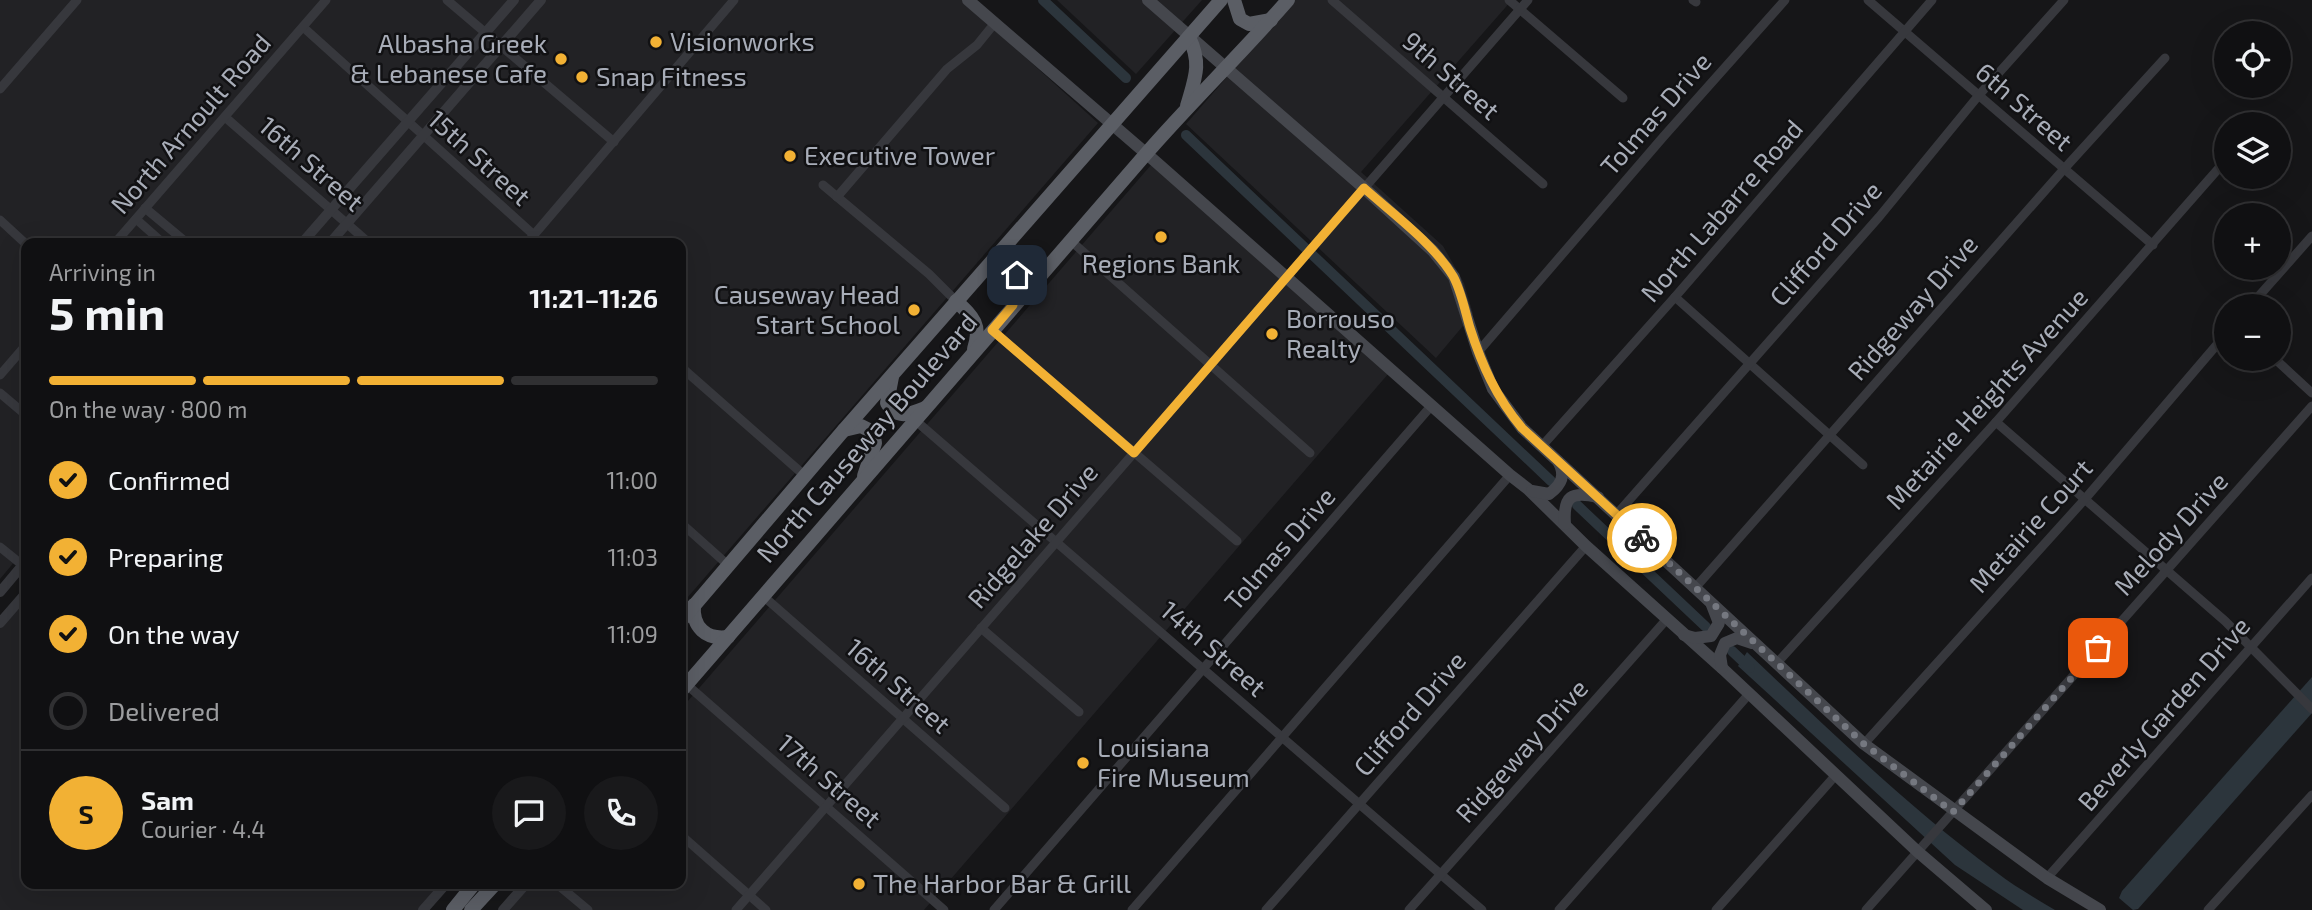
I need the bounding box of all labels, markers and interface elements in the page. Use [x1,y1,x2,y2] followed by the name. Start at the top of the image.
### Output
[2214,21,2291,371] map controls
[2214,21,2291,98] button: locate
[1397,24,1507,125] street label: 9th Street
[670,25,815,56] place label: Visionworks
[103,27,276,219] street label: North Arnoult Road
[350,27,547,88] place label: Albasha Greek & Lebanese Cafe
[648,34,664,50] marker: Visionworks
[1593,45,1717,181] street label: Tolmas Drive
[553,51,569,67] marker: Albasha Greek & Lebanese Cafe
[1970,55,2080,156] street label: 6th Street
[596,60,747,91] place label: Snap Fitness
[574,69,590,85] marker: Snap Fitness
[422,103,538,211] street label: 15th Street
[253,109,371,217] street label: 16th Street
[2214,112,2291,189] button: layers
[1633,113,1808,307] street label: North Labarre Road
[804,139,995,170] place label: Executive Tower
[782,148,798,164] marker: Executive Tower
[1762,174,1887,312] street label: Clifford Drive
[2214,203,2291,280] button: +
[1840,228,1983,386] street label: Ridgeway Drive
[1153,229,1169,245] marker: Regions Bank
[987,245,1047,305] pin
[1082,247,1240,278] place label: Regions Bank
[998,256,1036,294] icon: home
[49,258,156,286] text: Arriving in
[714,278,900,339] place label: Causeway Head Start School
[1878,281,2093,515] street label: Metairie Heights Avenue
[529,282,658,313] text: 11:21–11:26
[49,284,165,339] text: 5 min
[2214,294,2291,371] button: −
[906,302,922,318] marker: Causeway Head Start School
[1286,302,1395,363] place label: Borrouso Realty
[749,306,983,568] street label: North Causeway Boulevard
[1264,326,1280,342] marker: Borrouso Realty
[49,395,247,423] text: On the way · 800 m
[1962,452,2098,598] street label: Metairie Court
[960,456,1103,614] street label: Ridgelake Drive
[49,461,87,499] icon: check
[108,464,231,495] text: Confirmed
[2107,465,2233,601] street label: Melody Drive
[607,466,658,494] text: 11:00
[1217,480,1341,616] street label: Tolmas Drive
[1607,503,1677,573] courier
[1623,519,1661,557] icon: bike
[49,538,87,576] icon: check
[108,541,223,572] text: Preparing
[608,543,658,571] text: 11:03
[1155,594,1273,702] street label: 14th Street
[2070,610,2255,816] street label: Beverly Garden Drive
[49,615,87,653] icon: check
[108,618,239,649] text: On the way
[2068,618,2128,678] pin
[607,620,658,648] text: 11:09
[2079,629,2117,667] icon: bag
[840,631,958,739] street label: 16th Street
[1346,644,1471,782] street label: Clifford Drive
[1448,672,1593,828] street label: Ridgeway Drive
[108,695,220,726] text: Delivered
[772,727,888,833] street label: 17th Street
[1097,731,1250,792] place label: Louisiana Fire Museum
[1075,755,1091,771] marker: Louisiana Fire Museum
[492,776,566,850] button: chat
[584,776,658,850] button: phone
[141,784,194,815] text: Sam
[78,798,94,829] text: S
[141,815,265,843] text: Courier · 4.4
[873,867,1131,898] place label: The Harbor Bar & Grill
[851,876,867,892] marker: The Harbor Bar & Grill

